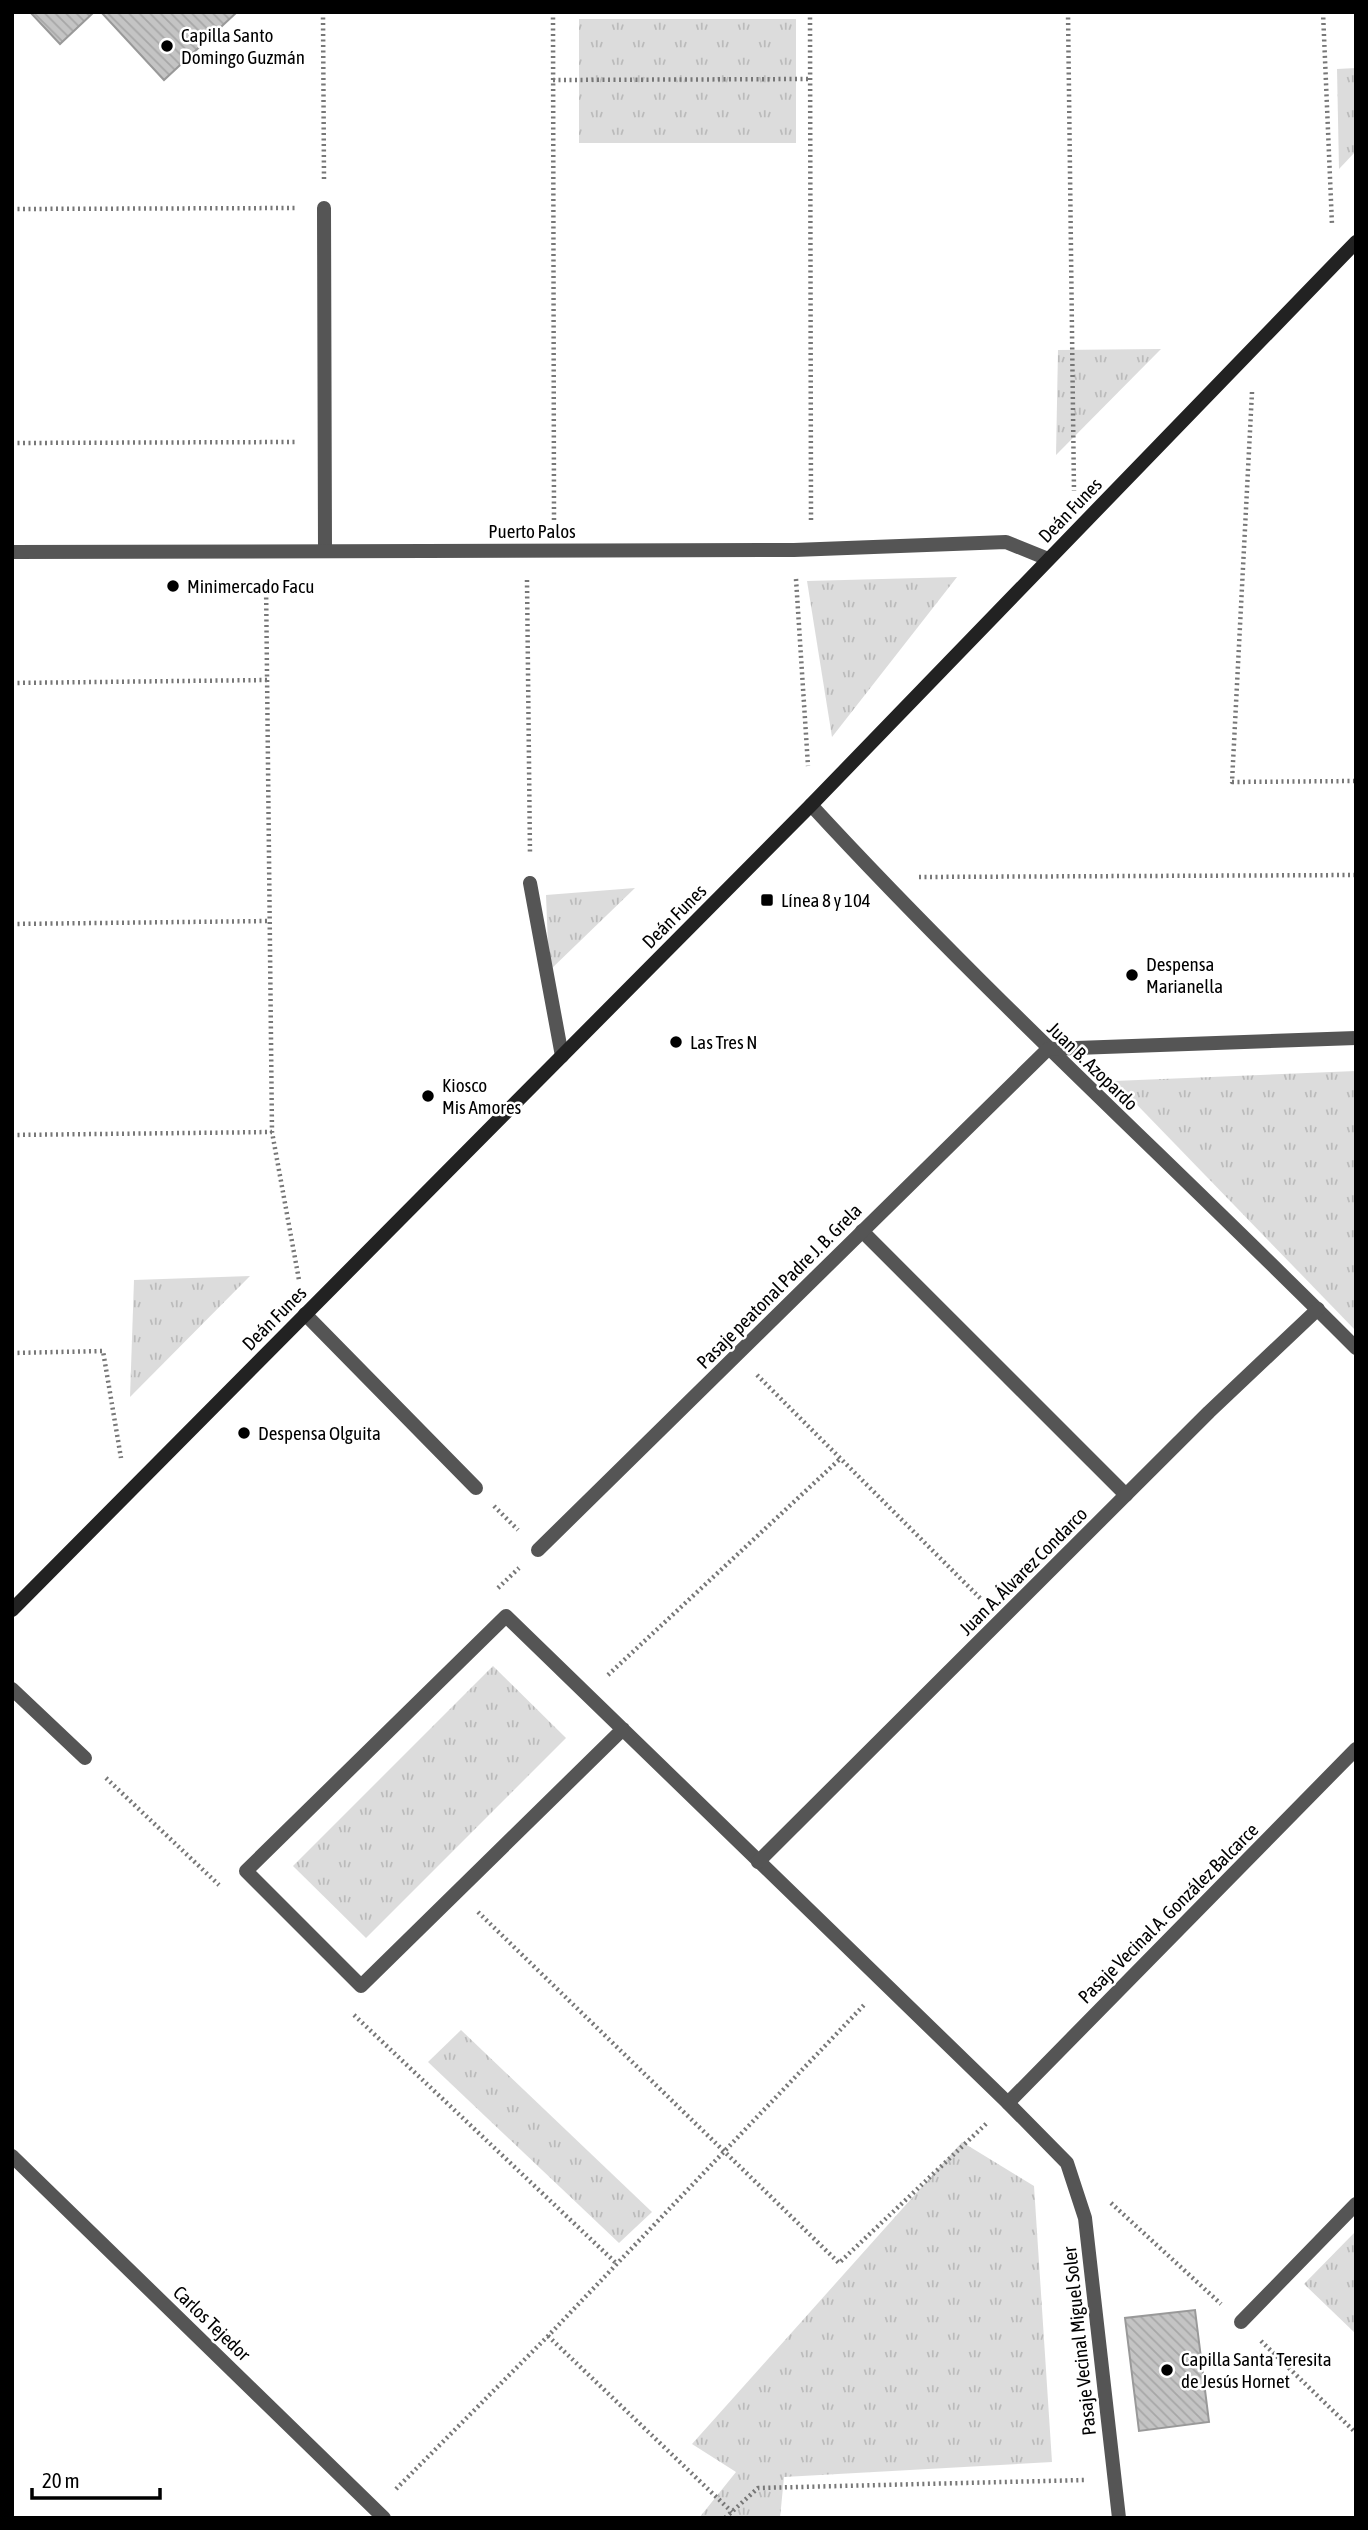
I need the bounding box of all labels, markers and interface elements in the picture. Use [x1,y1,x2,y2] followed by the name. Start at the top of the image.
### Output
[181,24,305,68] place label: Capilla Santo Domingo Guzmán
[159,38,175,54] marker: Capilla Santo Domingo Guzmán
[1034,473,1106,547] street label: Deán Funes
[488,520,576,542] street label: Puerto Palos
[187,575,314,597] place label: Minimercado Facu
[165,578,181,594] marker: Minimercado Facu
[638,879,711,952] street label: Deán Funes
[781,889,871,911] place label: Línea 8 y 104
[759,892,775,908] marker: Línea 8 y 104
[1146,953,1223,997] place label: Despensa Marianella
[1124,967,1140,983] marker: Despensa Marianella
[1043,1017,1143,1115] street label: Juan B. Azopardo
[690,1031,757,1053] place label: Las Tres N
[668,1034,684,1050] marker: Las Tres N
[442,1074,522,1118] place label: Kiosco Mis Amores
[420,1088,436,1104] marker: Kiosco Mis Amores
[692,1199,866,1373] street label: Pasaje peatonal Padre J. B. Grela
[238,1281,311,1354] street label: Deán Funes
[258,1422,381,1444] place label: Despensa Olguita
[236,1425,252,1441] marker: Despensa Olguita
[955,1502,1092,1639] street label: Juan A. Álvarez Condarco
[1074,1819,1262,2007] street label: Pasaje Vecinal A. González Balcarce
[1058,2245,1100,2437] street label: Pasaje Vecinal Miguel Soler
[169,2281,255,2365] street label: Carlos Tejedor
[1181,2348,1332,2392] place label: Capilla Santa Teresita de Jesús Hornet
[1159,2362,1175,2378] marker: Capilla Santa Teresita de Jesús Hornet
[32,2456,159,2500] scale bar
[42,2468,80,2492] text: 20 m

